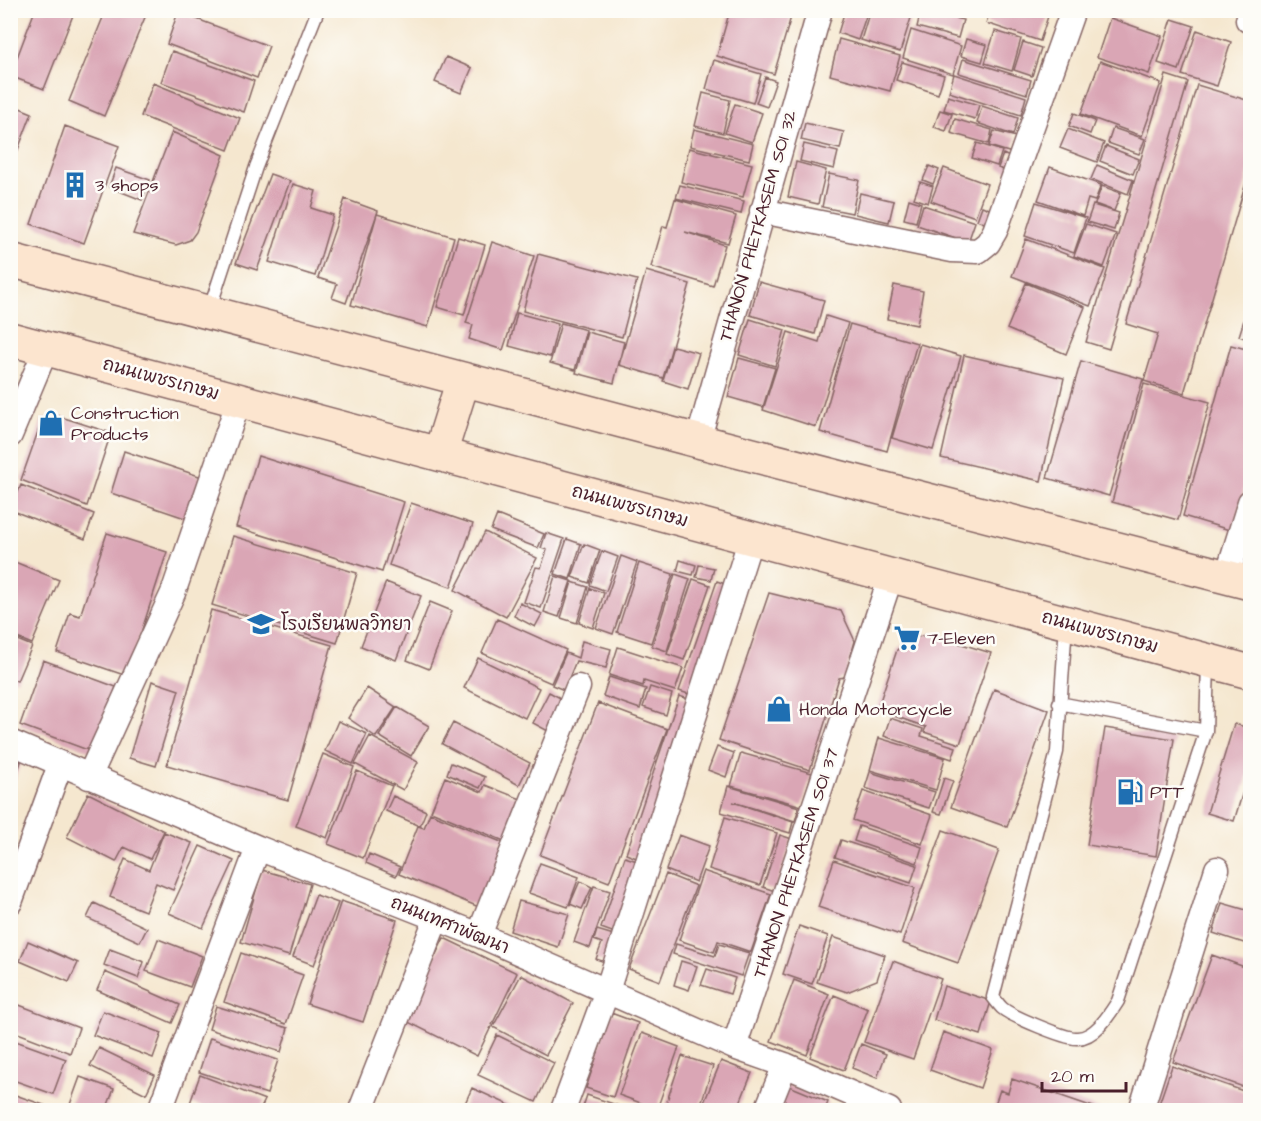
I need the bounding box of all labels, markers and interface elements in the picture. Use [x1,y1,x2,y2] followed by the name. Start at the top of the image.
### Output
[713,107,803,345] street label: THANON PHETKASEM SOI 32
[60,170,90,200] building icon: 3 shops
[95,173,159,198] place label: 3 shops
[100,351,222,407] street label: ถนนเพชรเกษม
[71,401,179,447] place label: Construction Products
[36,408,66,438] shop icon: Construction Products
[569,478,691,534] street label: ถนนเพชรเกษม
[1039,604,1161,660] street label: ถนนเพชรเกษม
[246,609,276,639] school or university icon: โรงเรียนพลวิทยา
[281,611,411,637] place label: โรงเรียนพลวิทยา
[892,623,922,653] supermarket icon: 7-Eleven
[927,626,995,651] place label: 7-Eleven
[764,694,794,724] shop icon: Honda Motorcycle
[799,697,952,723] place label: Honda Motorcycle
[747,745,845,981] street label: THANON PHETKASEM SOI 37
[1115,777,1145,807] fuel station icon: PTT
[1150,780,1185,805] place label: PTT
[387,890,513,960] street label: ถนนเทศาพัฒนา
[1042,1055,1126,1093] scale bar
[1051,1064,1094,1089] text: 20 m

